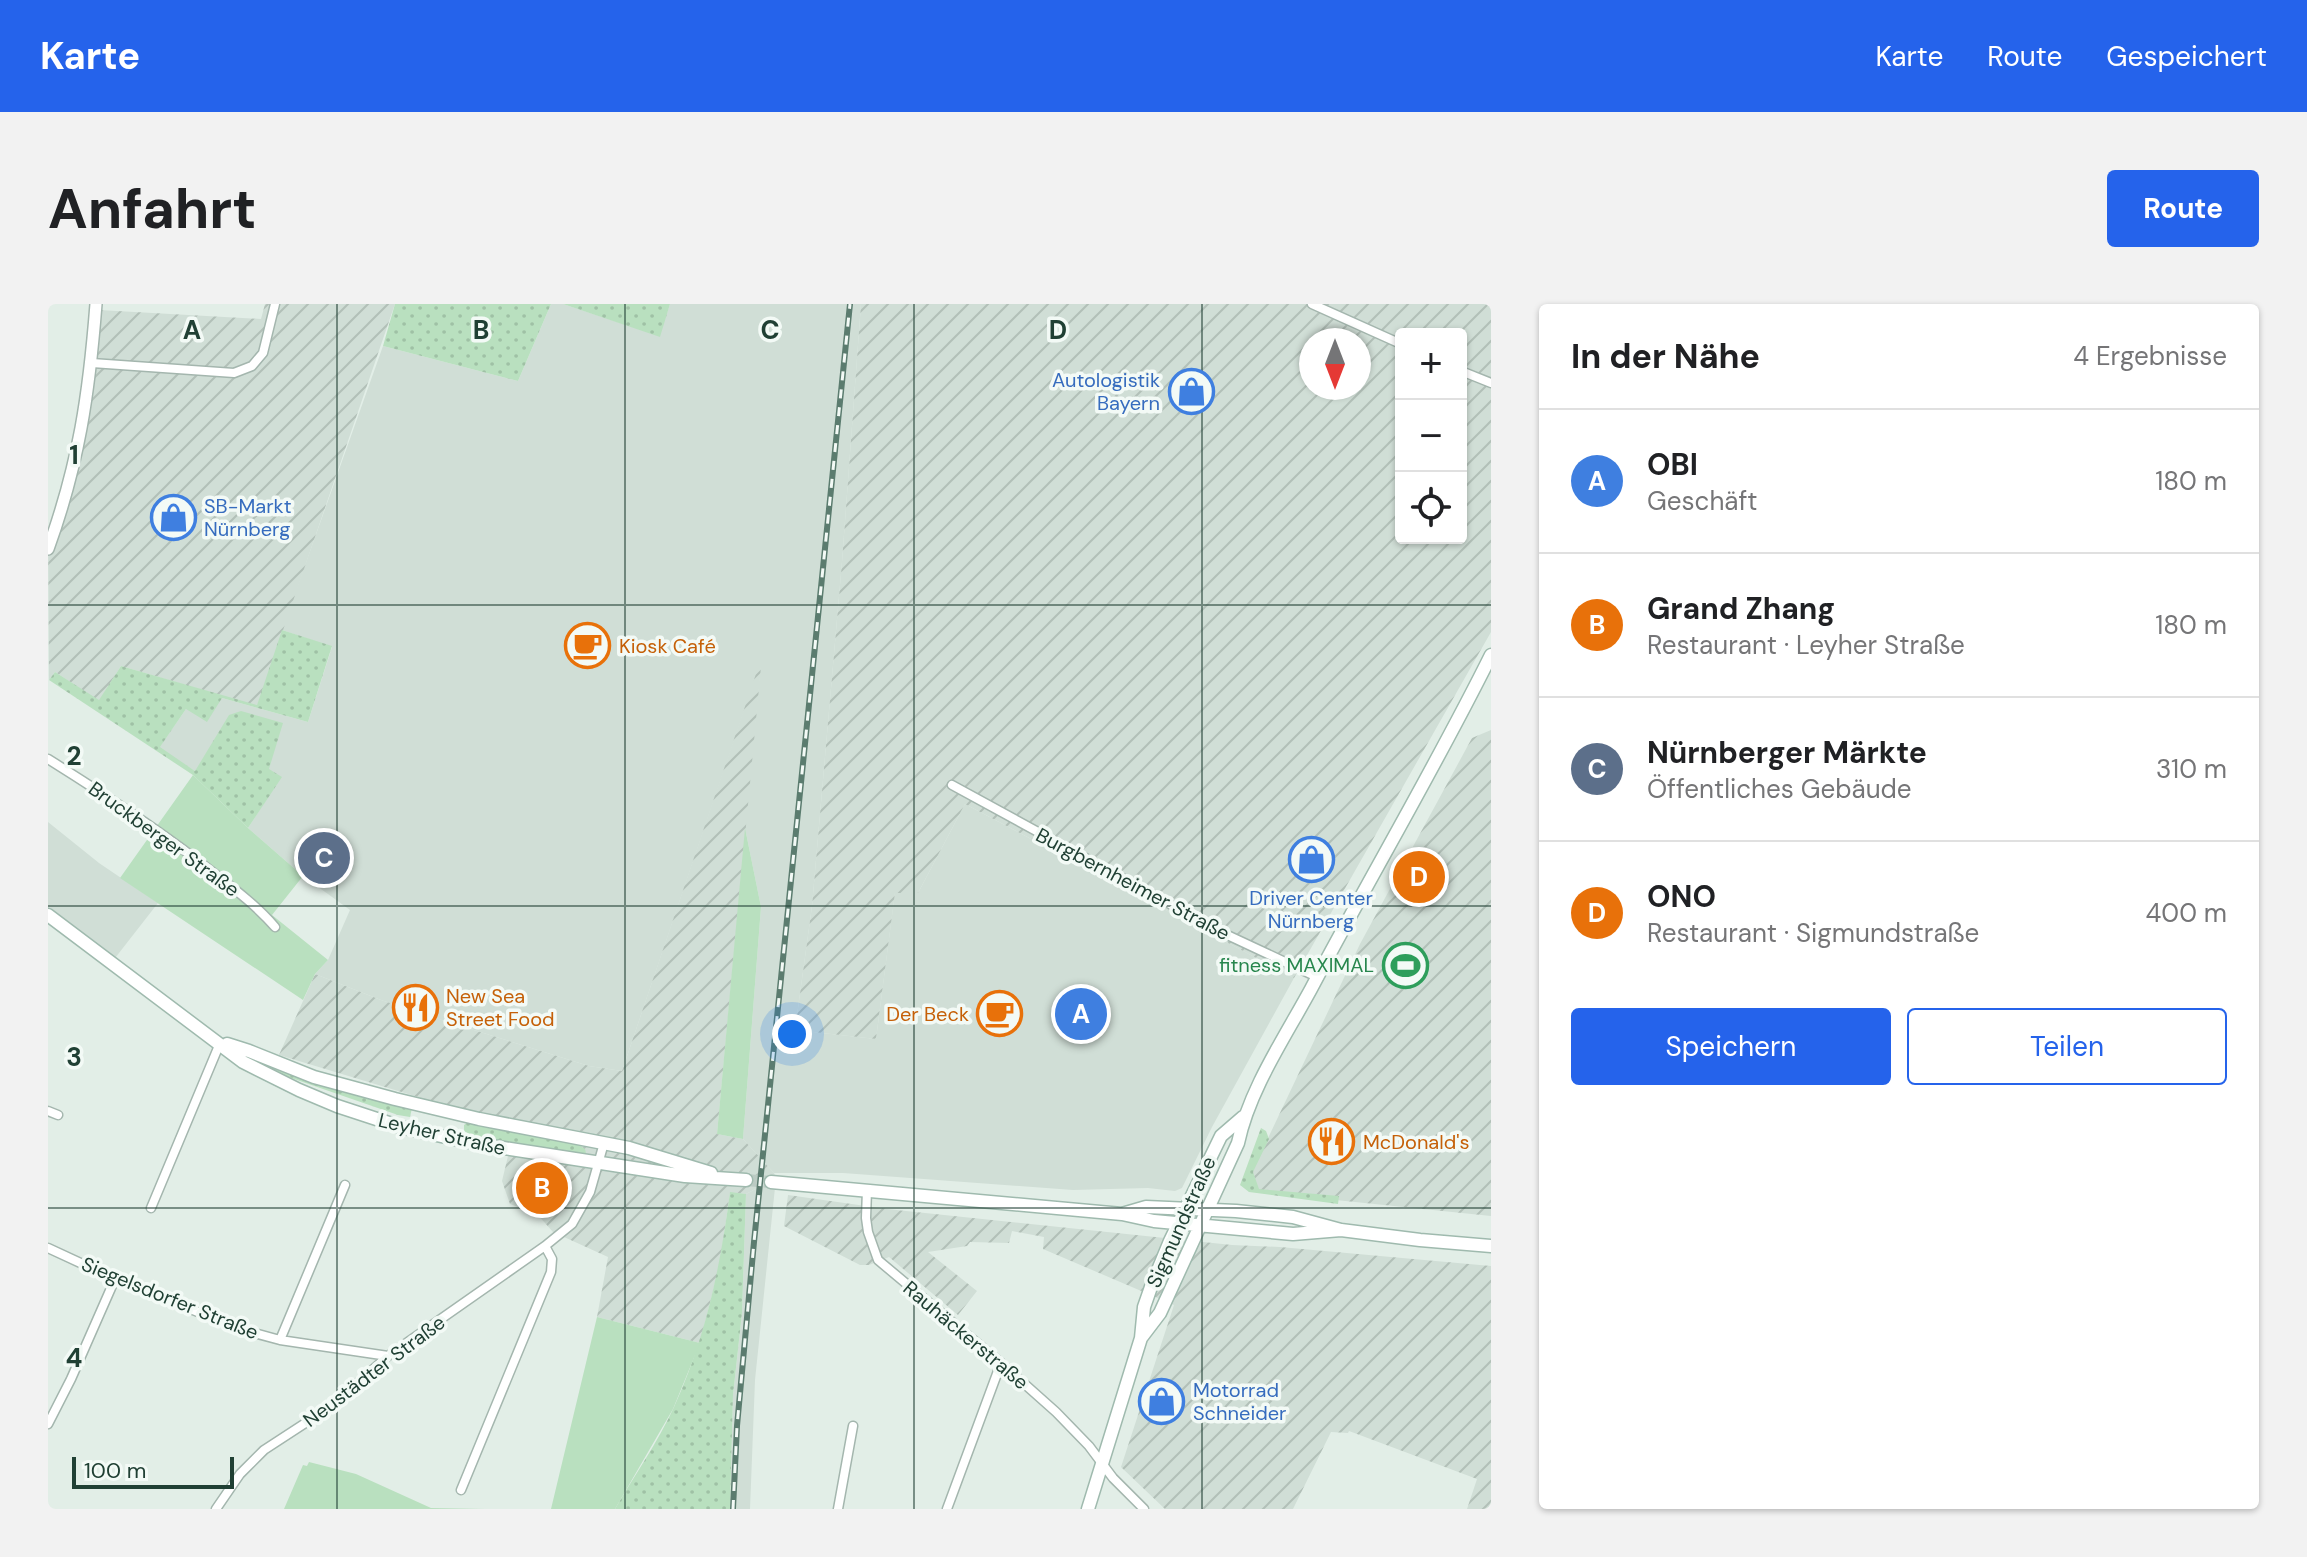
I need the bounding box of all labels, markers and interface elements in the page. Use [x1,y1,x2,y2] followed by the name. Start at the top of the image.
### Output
[40,31,140,81] text: Karte
[1876,38,1943,75] text: Karte
[1987,38,2062,75] text: Route
[2106,38,2267,75] text: Gespeichert
[2107,170,2259,247] button: Route
[48,172,257,245] text: Anfahrt
[183,313,201,347] text: A
[473,313,489,347] text: B
[760,313,780,347] text: C
[1049,313,1067,347] text: D
[1299,328,1371,400] north arrow
[1395,328,1467,544] map controls
[1395,328,1467,400] button: +
[1571,334,1760,379] text: In der Nähe
[2073,339,2227,373] text: 4 Ergebnisse
[1052,367,1160,416] place label: Autologistik Bayern
[1167,368,1215,416] shop icon: Autologistik Bayern
[1395,400,1467,472] button: −
[69,438,79,472] text: 1
[1647,445,1698,484] text: OBI
[1588,464,1606,498] text: A
[2155,464,2227,498] text: 180 m
[1395,472,1467,544] button: locate
[1647,484,1758,518] text: Geschäft
[149,493,197,541] shop icon: SB-Markt Nürnberg
[204,493,292,542] place label: SB-Markt Nürnberg
[1647,589,1835,628] text: Grand Zhang
[1589,608,1605,642] text: B
[2155,608,2227,642] text: 180 m
[564,622,612,670] cafe icon: Kiosk Café
[1647,628,1965,662] text: Restaurant · Leyher Straße
[619,633,716,659] place label: Kiosk Café
[1647,733,1927,772] text: Nürnberger Märkte
[66,739,82,773] text: 2
[1587,752,1607,786] text: C
[2156,752,2227,786] text: 310 m
[1647,772,1912,806] text: Öffentliches Gebäude
[83,775,245,903] street label: Bruckberger Straße
[1031,822,1235,946] street label: Burgbernheimer Straße
[298,828,350,888] pin: C
[1287,835,1335,883] shop icon: Driver Center Nürnberg
[1393,847,1445,907] pin: D
[1647,877,1716,916] text: ONO
[1249,885,1373,934] place label: Driver Center Nürnberg
[1588,896,1606,930] text: D
[2146,896,2227,930] text: 400 m
[1647,916,1979,950] text: Restaurant · Sigmundstraße
[1381,941,1429,989] sports icon: fitness MAXIMAL
[1219,952,1374,978] place label: fitness MAXIMAL
[391,983,439,1031] restaurant icon: New Sea Street Food
[446,983,555,1032] place label: New Sea Street Food
[1055,984,1107,1044] pin: A
[976,990,1024,1038] cafe icon: Der Beck
[886,1001,969,1027] place label: Der Beck
[1571,1008,1891,1085] button: Speichern
[1907,1008,2227,1085] button: Teilen
[772,1014,812,1054] your location
[66,1040,82,1074] text: 3
[376,1107,508,1161] street label: Leyher Straße
[1308,1118,1356,1166] restaurant icon: McDonald's
[1363,1129,1469,1155] place label: McDonald's
[1140,1152,1222,1292] street label: Sigmundstraße
[516,1158,568,1218] pin: B
[78,1251,262,1345] street label: Siegelsdorfer Straße
[898,1275,1034,1395] street label: Rauhäckerstraße
[298,1309,450,1433] street label: Neustädter Straße
[66,1341,82,1375] text: 4
[1138,1377,1186,1425] shop icon: Motorrad Schneider
[1193,1377,1286,1426] place label: Motorrad Schneider
[72,1453,234,1489] scale bar
[84,1456,146,1485] text: 100 m

